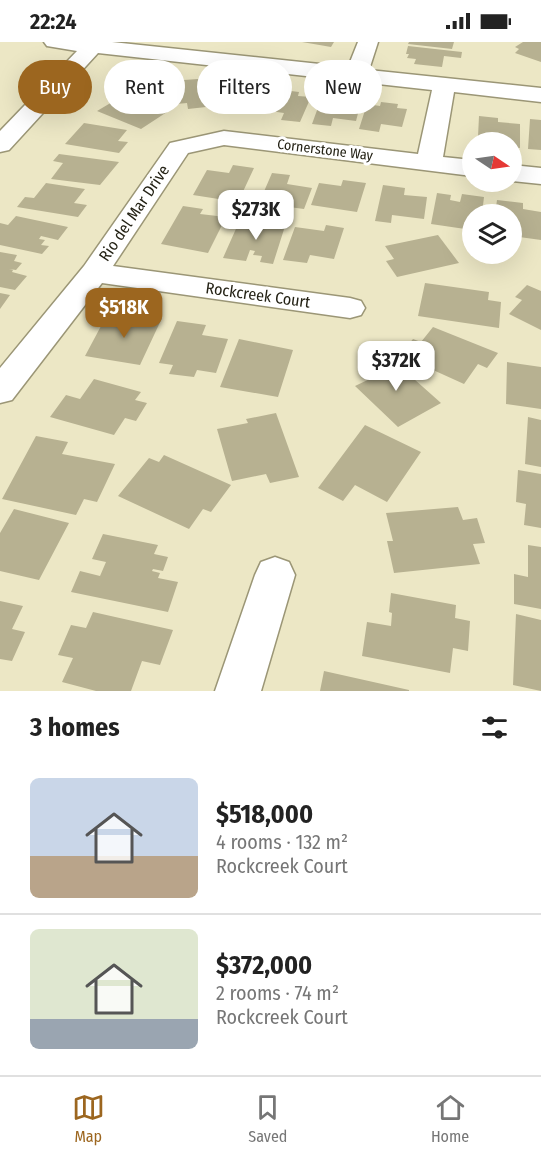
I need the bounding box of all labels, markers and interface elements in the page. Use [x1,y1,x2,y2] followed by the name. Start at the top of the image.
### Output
[30,8,76,35] text: 22:24
[18,60,92,114] chip: Buy
[104,60,185,114] chip: Rent
[197,60,292,114] chip: Filters
[304,60,382,114] chip: New
[462,132,522,192] north arrow
[462,132,522,264] map controls
[276,136,375,164] street label: Cornerstone Way
[95,161,173,265] street label: Rio del Mar Drive
[214,190,298,241] pin: $273K
[232,197,280,221] text: $273K
[462,204,522,264] button: layers
[204,278,312,312] street label: Rockcreek Court
[82,288,166,339] pin: $518K
[99,295,149,319] text: $518K
[354,341,438,392] pin: $372K
[372,348,420,372] text: $372K
[478,711,511,744] icon: filters
[30,712,120,743] text: 3 homes
[216,799,313,830] text: $518,000
[78,802,150,874] icon: home
[216,830,348,854] text: 4 rooms · 132 m²
[216,854,348,878] text: Rockcreek Court
[216,950,312,981] text: $372,000
[78,953,150,1025] icon: home
[216,981,339,1005] text: 2 rooms · 74 m²
[216,1005,348,1029] text: Rockcreek Court
[72,1091,105,1146] tab: Map
[248,1091,287,1146] tab: Saved
[431,1091,469,1146] tab: Home

